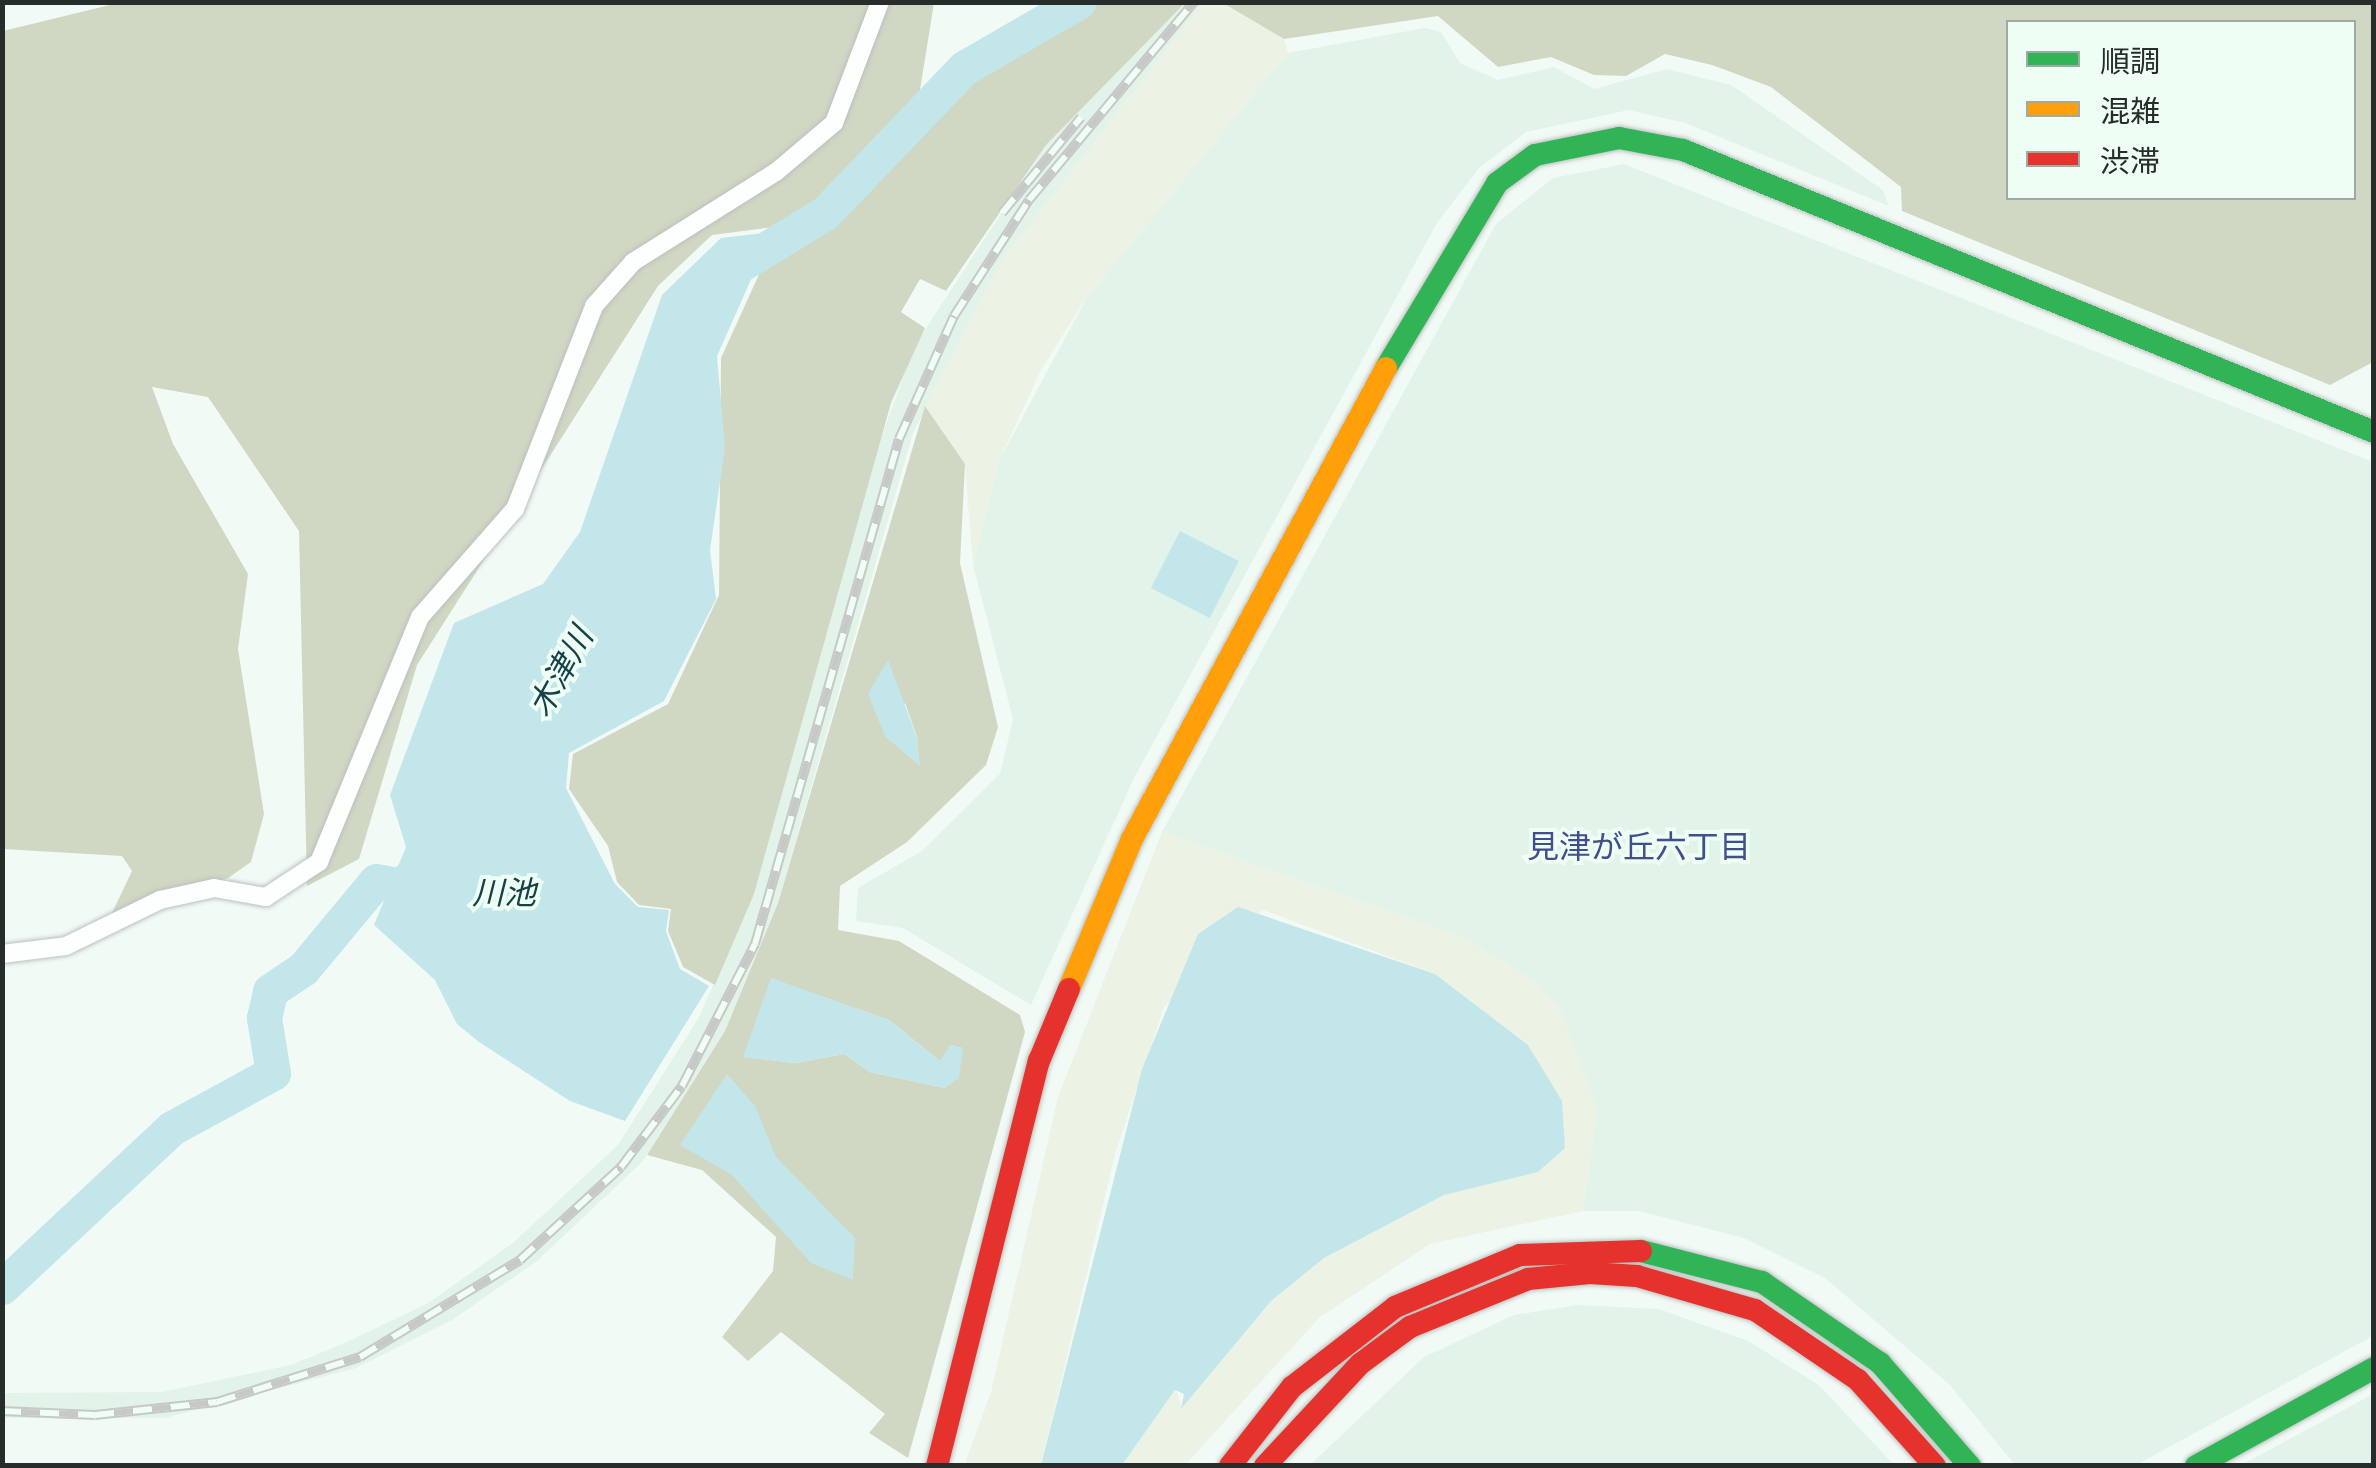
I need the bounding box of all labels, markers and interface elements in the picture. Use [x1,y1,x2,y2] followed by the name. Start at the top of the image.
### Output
[2006,20,2356,200] legend
[2100,44,2160,80] text: 順調
[2100,94,2160,130] text: 混雑
[2100,144,2160,180] text: 渋滞
[521,621,601,723] water label: 木津川
[1527,828,1751,866] district label: 見津が丘六丁目
[472,874,536,912] water label: 川池

